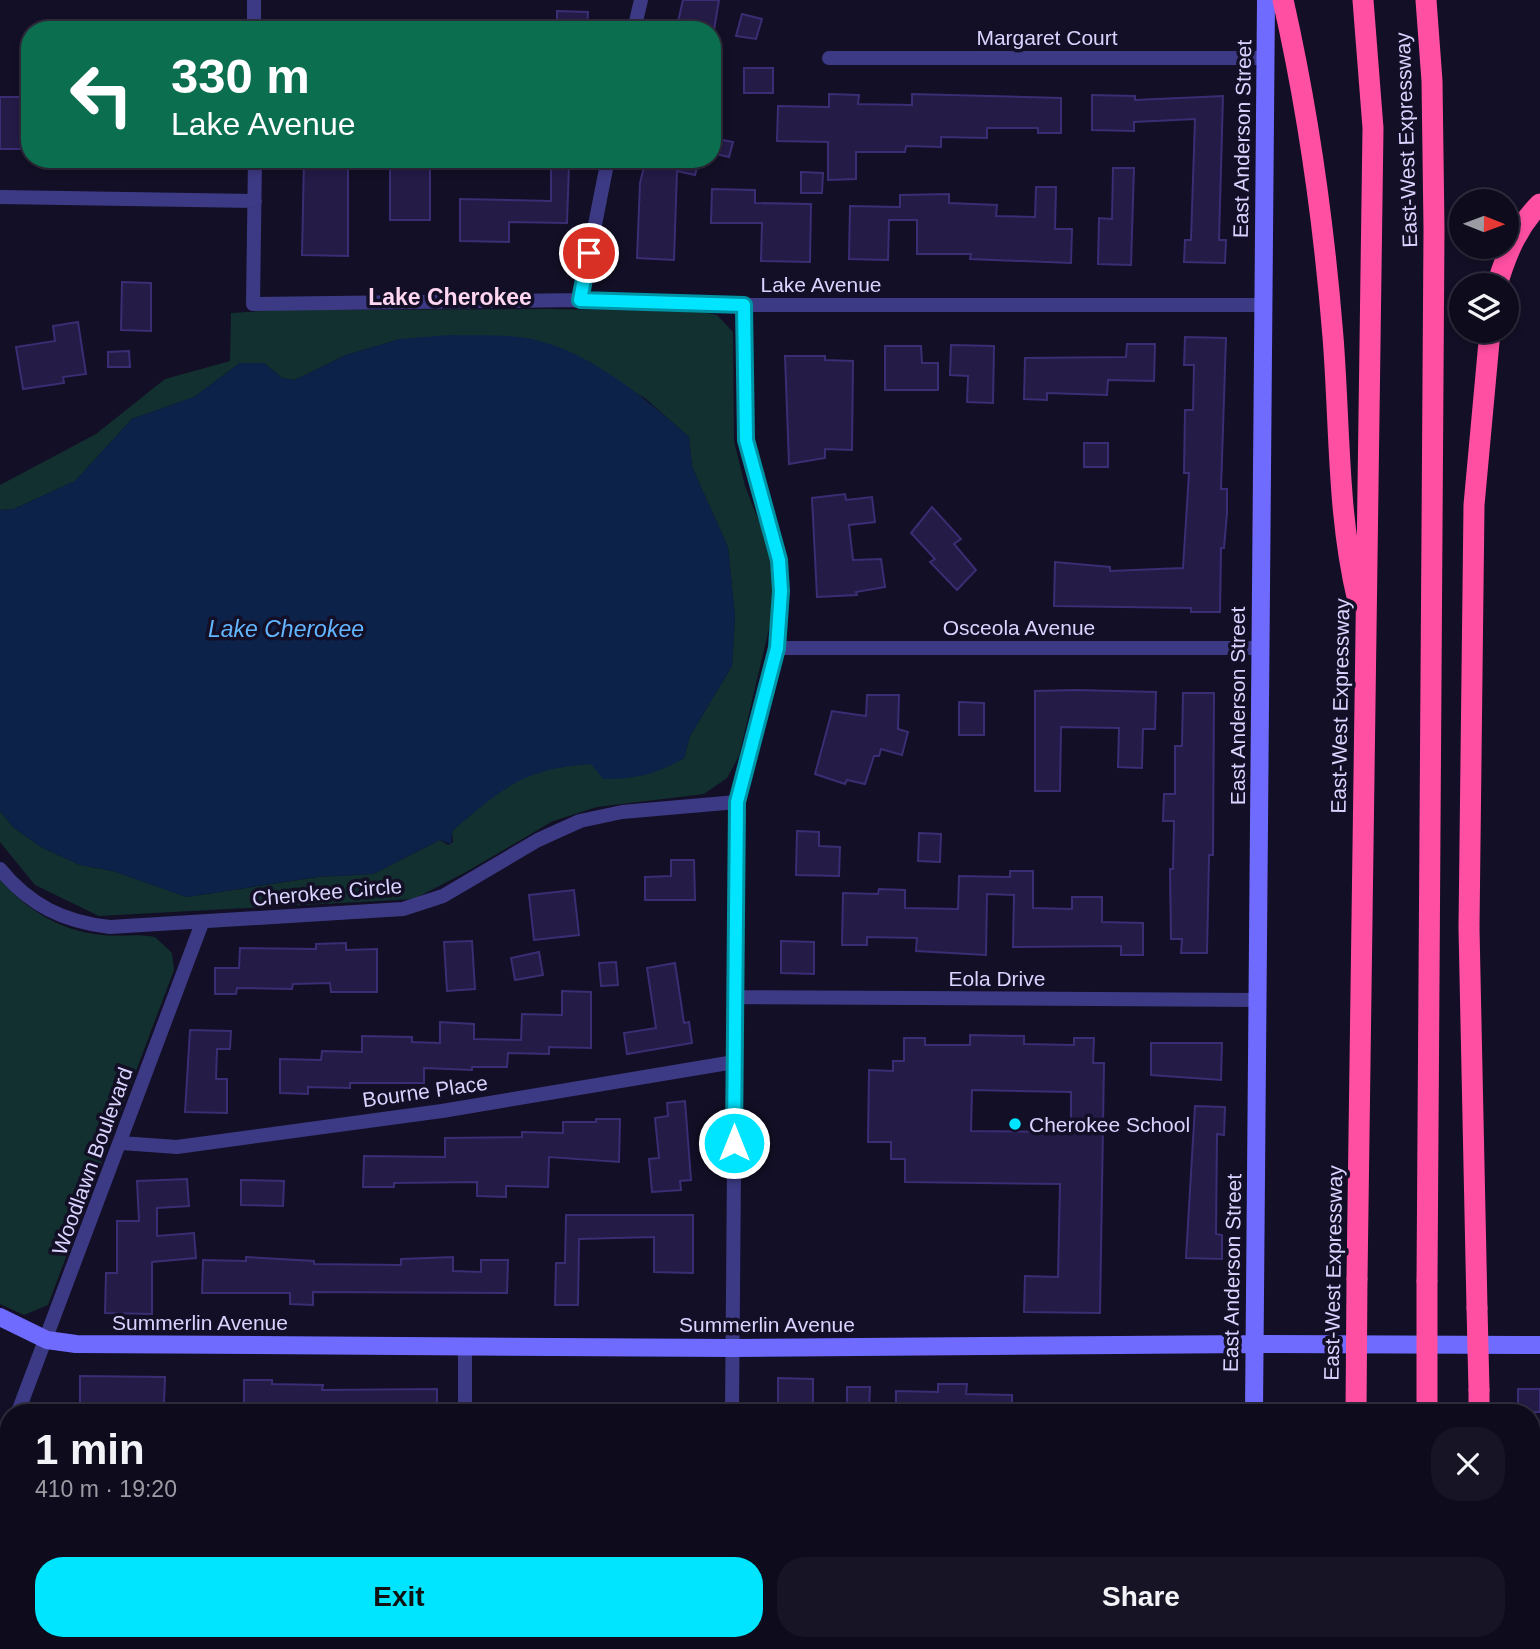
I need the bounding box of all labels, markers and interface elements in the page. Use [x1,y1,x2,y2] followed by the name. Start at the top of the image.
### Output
[976,26,1118,49] street label: Margaret Court
[1391,31,1421,248] street label: East-West Expressway
[1229,39,1255,238] street label: East Anderson Street
[56,49,147,140] icon: left
[171,49,310,103] text: 330 m
[171,106,355,142] text: Lake Avenue
[1449,189,1519,259] north arrow
[1449,189,1519,343] map controls
[559,223,619,283] pin
[570,234,608,272] icon: arrive
[760,273,882,296] street label: Lake Avenue
[1449,273,1519,343] button: layers
[368,284,532,310] district label: Lake Cherokee
[1327,598,1353,814] street label: East-West Expressway
[1226,607,1249,805] street label: East Anderson Street
[208,616,364,642] water label: Lake Cherokee
[943,616,1095,639] street label: Osceola Avenue
[251,874,403,910] street label: Cherokee Circle
[949,967,1045,990] street label: Eola Drive
[47,1064,137,1258] street label: Woodlawn Boulevard
[361,1071,489,1111] street label: Bourne Place
[697,1106,771,1180] position arrow
[1029,1113,1190,1136] place label: Cherokee School
[1007,1116,1023,1132] marker: Cherokee School
[1320,1165,1346,1381] street label: East-West Expressway
[1219,1173,1245,1372] street label: East Anderson Street
[112,1311,288,1334] street label: Summerlin Avenue
[679,1313,855,1336] street label: Summerlin Avenue
[35,1426,145,1473] text: 1 min
[1431,1427,1505,1501] button: close
[35,1476,177,1502] text: 410 m · 19:20
[35,1557,763,1637] button: Exit
[777,1557,1505,1637] button: Share

